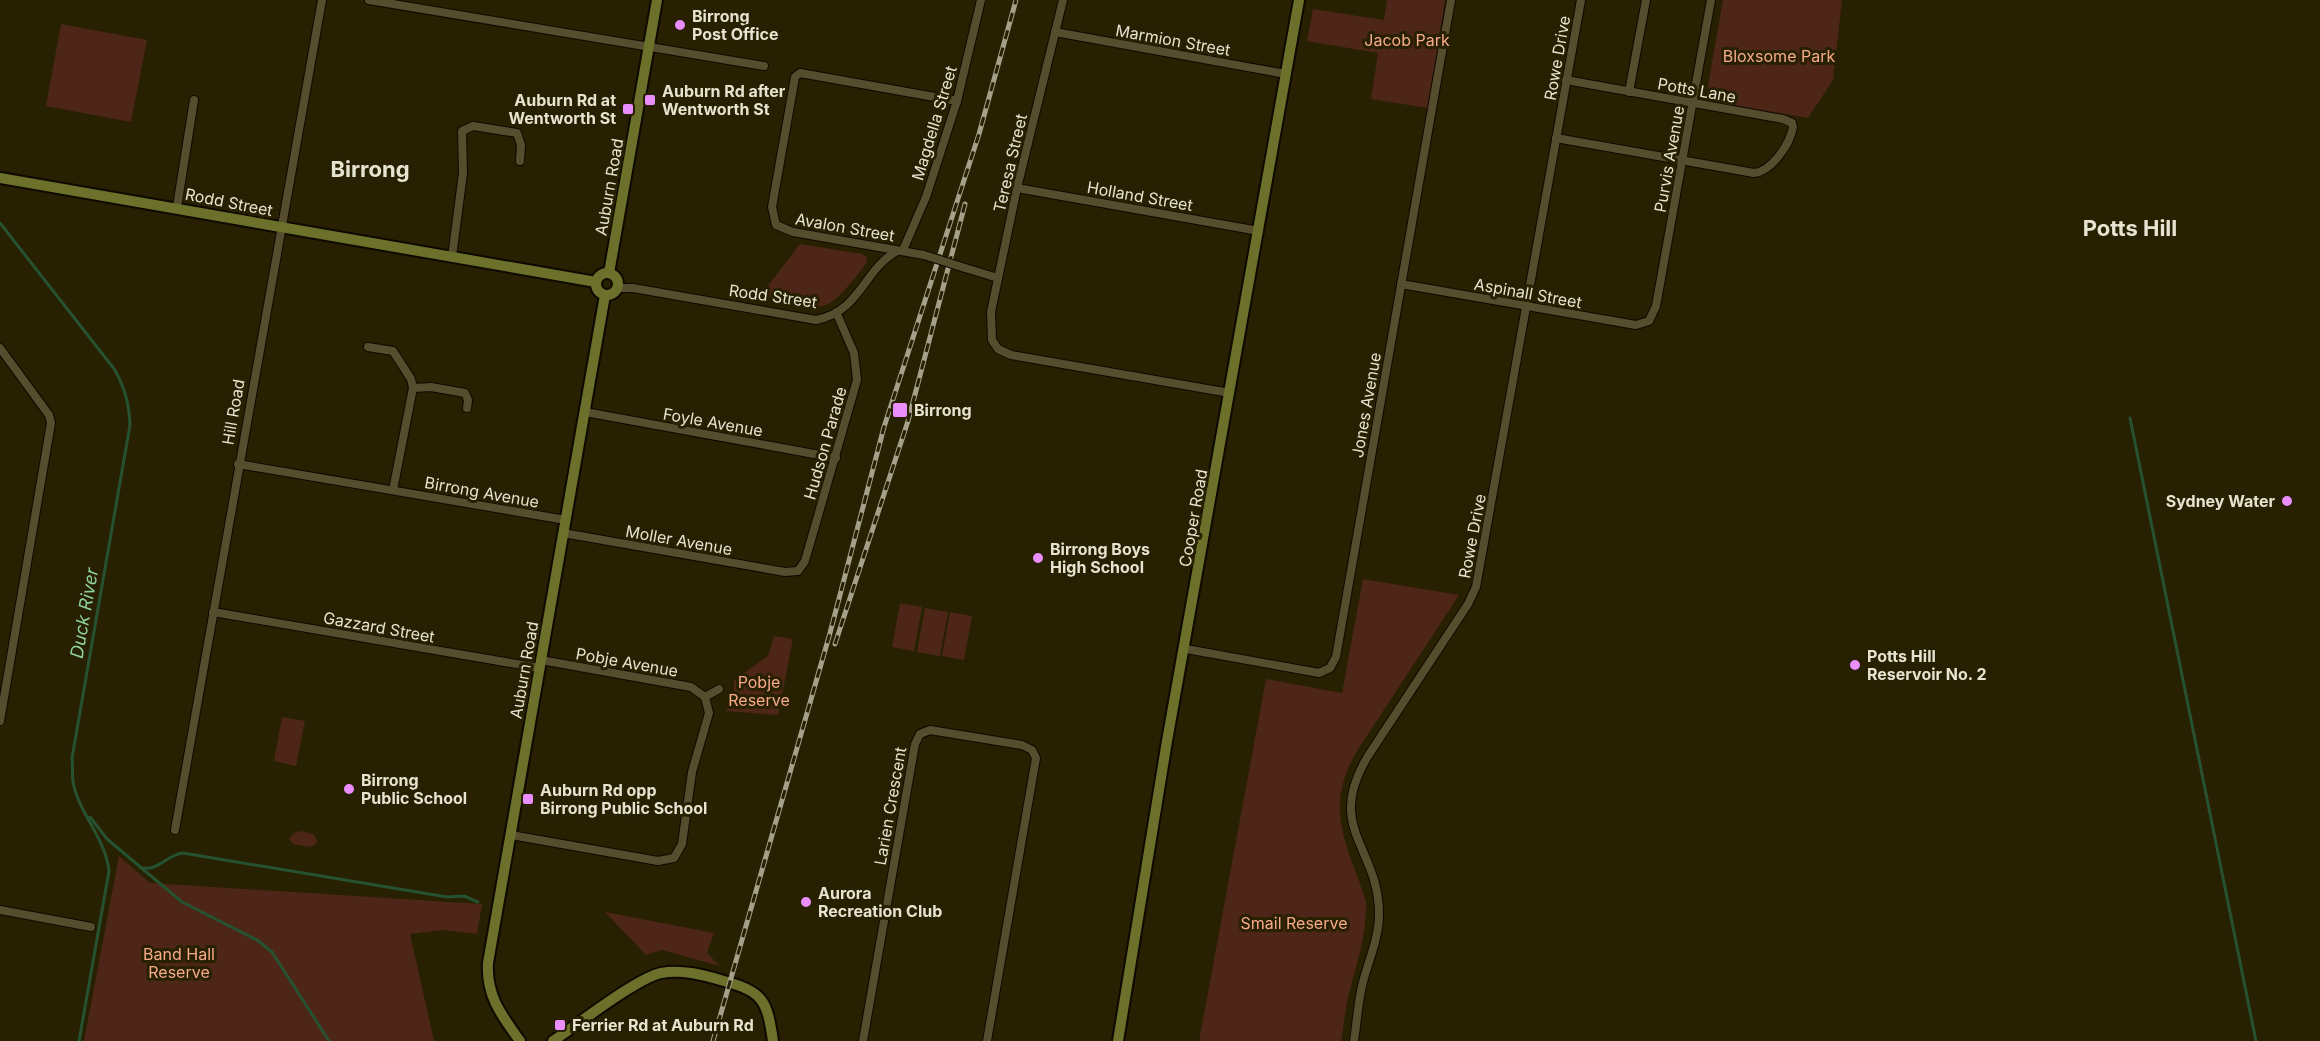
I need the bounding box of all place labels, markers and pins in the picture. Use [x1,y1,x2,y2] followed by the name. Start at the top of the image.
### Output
[692,6,778,44] place label: Birrong Post Office
[673,18,687,32] marker: Birrong Post Office
[662,81,786,119] place label: Auburn Rd after Wentworth St
[509,90,616,128] place label: Auburn Rd at Wentworth St
[643,93,657,107] marker: Auburn Rd after Wentworth St
[621,102,635,116] marker: Auburn Rd at Wentworth St
[914,400,972,420] place label: Birrong
[891,401,909,419] marker: Birrong
[2166,491,2275,511] place label: Sydney Water
[2280,494,2294,508] marker: Sydney Water
[1050,539,1150,577] place label: Birrong Boys High School
[1031,551,1045,565] marker: Birrong Boys High School
[1867,646,1987,684] place label: Potts Hill Reservoir No. 2
[1848,658,1862,672] marker: Potts Hill Reservoir No. 2
[361,770,467,808] place label: Birrong Public School
[540,780,707,818] place label: Auburn Rd opp Birrong Public School
[342,782,356,796] marker: Birrong Public School
[521,792,535,806] marker: Auburn Rd opp Birrong Public School
[818,883,942,921] place label: Aurora Recreation Club
[799,895,813,909] marker: Aurora Recreation Club
[572,1015,754,1035] place label: Ferrier Rd at Auburn Rd
[553,1018,567,1032] marker: Ferrier Rd at Auburn Rd

